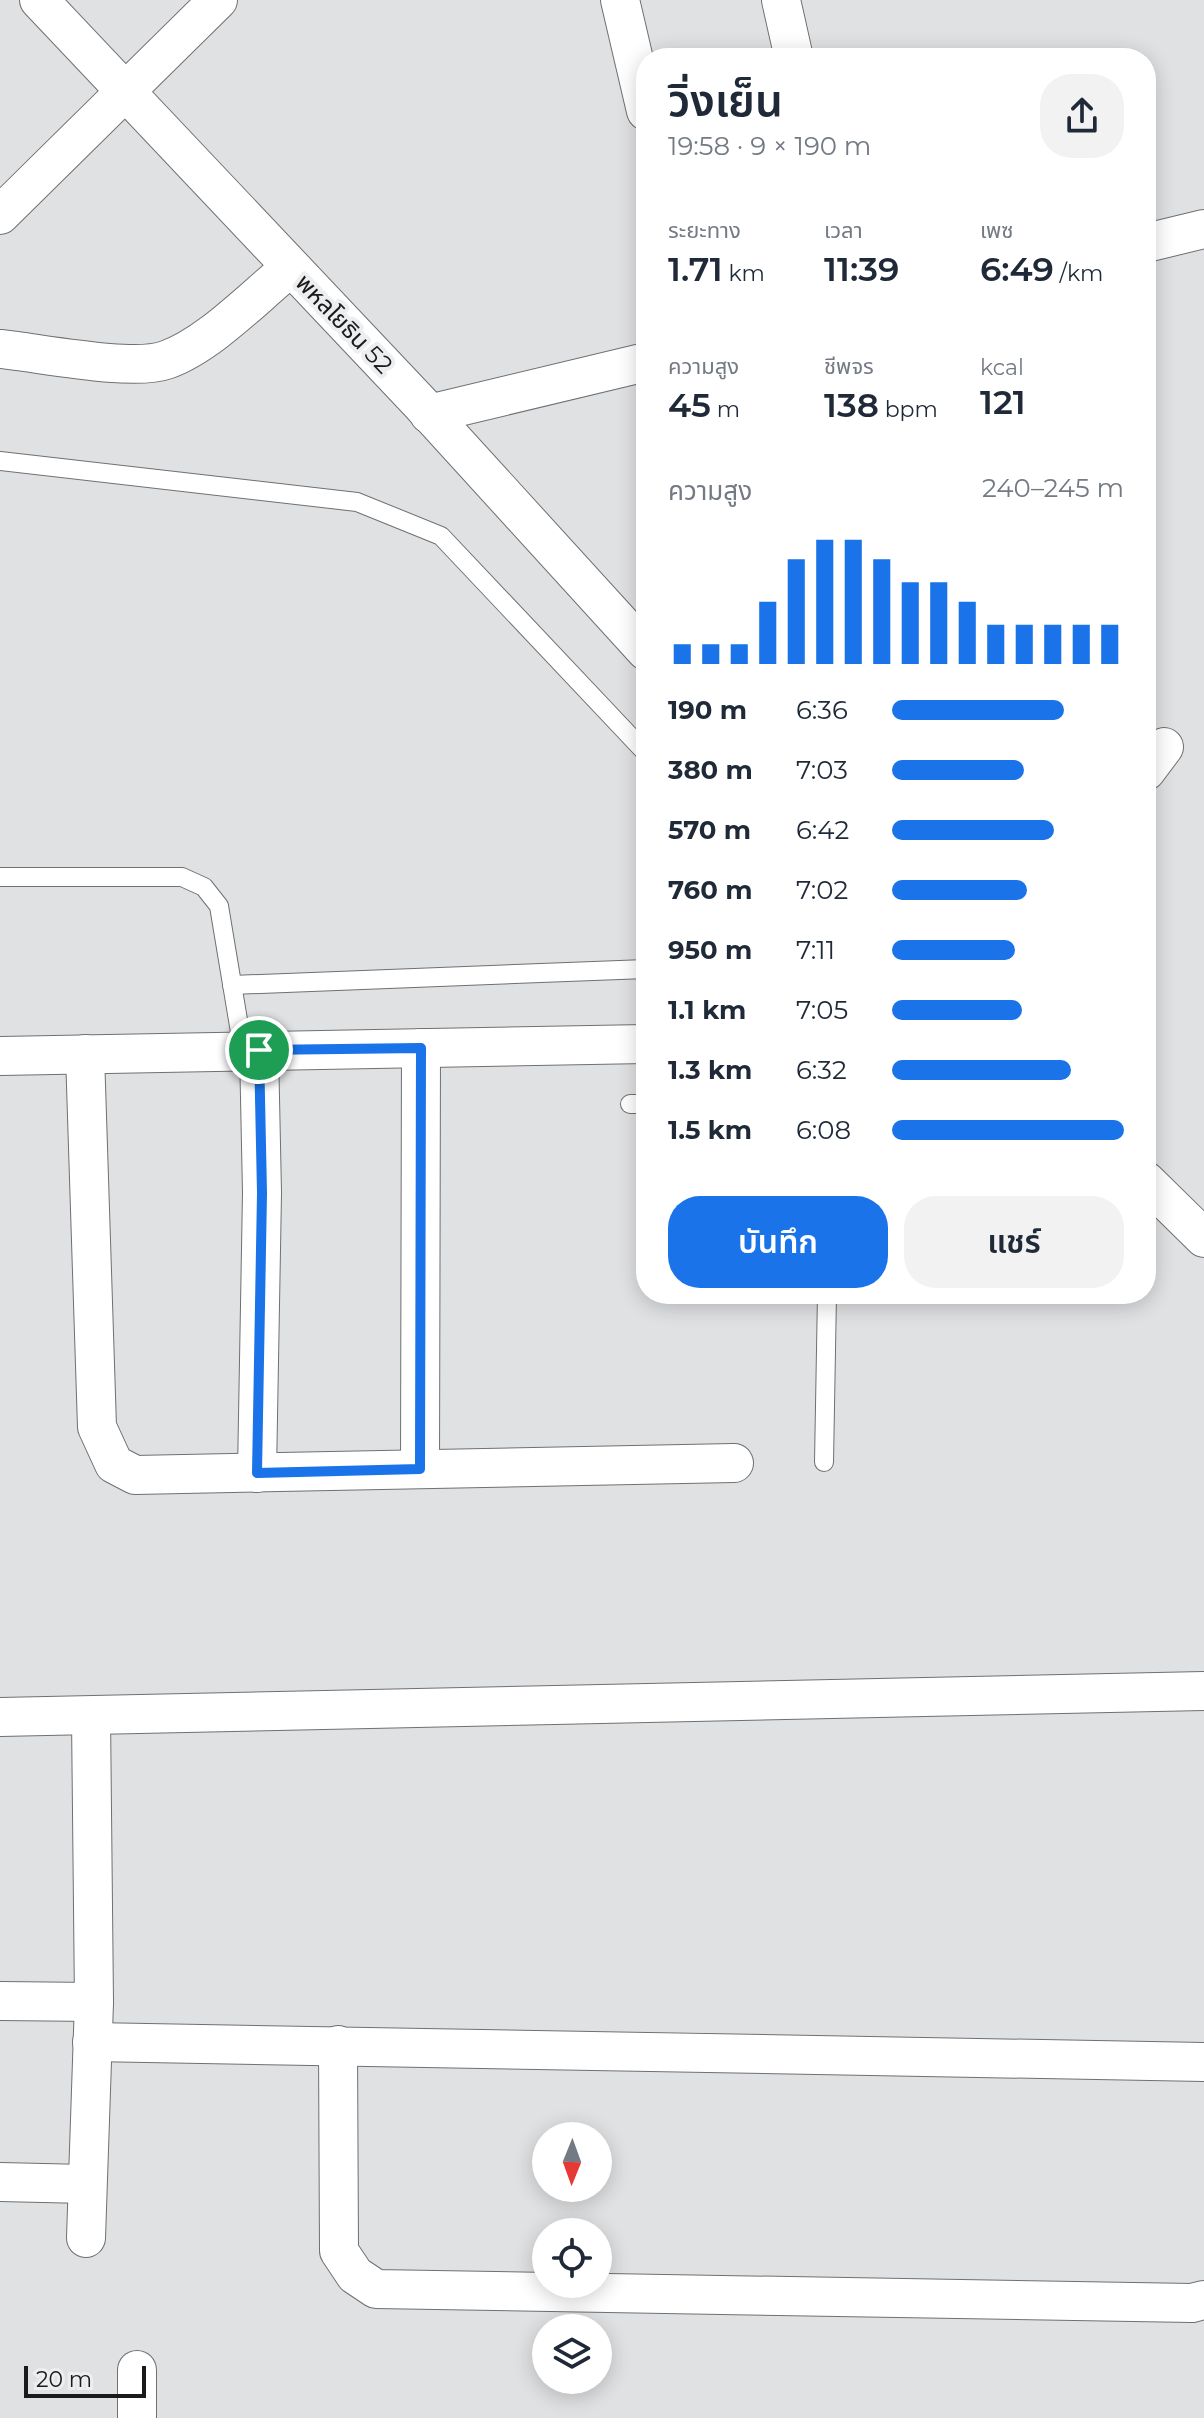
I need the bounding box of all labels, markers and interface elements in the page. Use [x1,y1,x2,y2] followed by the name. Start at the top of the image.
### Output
[668,73,783,127] text: วิ่งเย็น
[1040,74,1124,158] button: share
[668,130,871,162] text: 19:58 · 9 × 190 m
[668,217,741,244] text: ระยะทาง
[824,217,863,244] text: เวลา
[980,217,1014,244] text: เพซ
[668,248,723,290] text: 1.71
[824,248,899,290] text: 11:39
[980,248,1054,290] text: 6:49
[723,260,765,287] text: km
[1054,260,1103,287] text: /km
[290,268,399,379] street label: พหลโยธิน 52
[668,353,739,380] text: ความสูง
[824,353,874,380] text: ชีพจร
[980,354,1024,381] text: kcal
[980,381,1026,423] text: 121
[668,384,711,426] text: 45
[824,384,879,426] text: 138
[711,396,740,423] text: m
[879,396,938,423] text: bpm
[982,472,1124,504] text: 240–245 m
[668,475,752,507] text: ความสูง
[668,694,747,726] text: 190 m
[796,694,848,726] text: 6:36
[668,754,753,786] text: 380 m
[796,754,848,786] text: 7:03
[668,814,751,846] text: 570 m
[796,814,849,846] text: 6:42
[668,874,752,906] text: 760 m
[796,874,848,906] text: 7:02
[668,934,752,966] text: 950 m
[796,934,835,966] text: 7:11
[668,994,746,1026] text: 1.1 km
[796,994,848,1026] text: 7:05
[225,1016,293,1084] pin
[237,1028,281,1072] icon: arrive
[668,1054,752,1086] text: 1.3 km
[796,1054,847,1086] text: 6:32
[668,1114,752,1146] text: 1.5 km
[796,1114,851,1146] text: 6:08
[668,1196,888,1288] button: บันทึก
[904,1196,1124,1288] button: แชร์
[532,2122,612,2202] north arrow
[532,2122,612,2394] map controls
[532,2218,612,2298] button: locate
[532,2314,612,2394] button: layers
[24,2362,146,2398] scale bar
[36,2366,92,2393] text: 20 m

